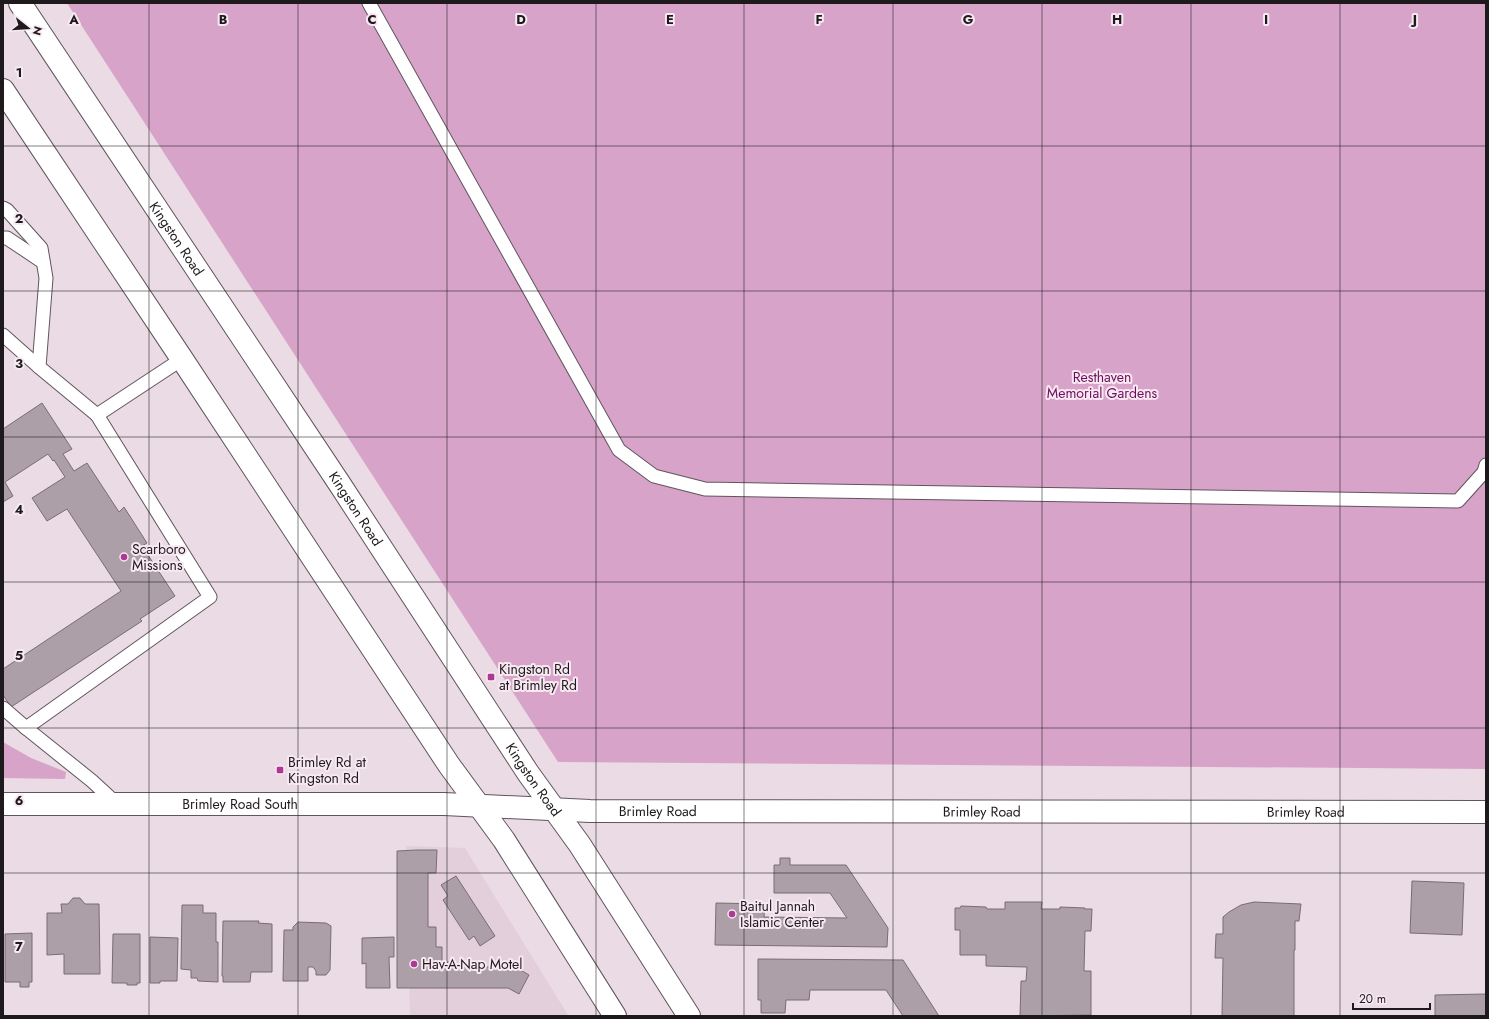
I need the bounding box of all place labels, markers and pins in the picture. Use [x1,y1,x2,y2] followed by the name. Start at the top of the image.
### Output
[132,539,186,575] place label: Scarboro Missions
[119,552,129,562] marker: Scarboro Missions
[499,659,577,695] place label: Kingston Rd at Brimley Rd
[486,672,496,682] marker: Kingston Rd at Brimley Rd
[288,752,367,788] place label: Brimley Rd at Kingston Rd
[275,765,285,775] marker: Brimley Rd at Kingston Rd
[740,896,824,932] place label: Baitul Jannah Islamic Center
[727,909,737,919] marker: Baitul Jannah Islamic Center
[422,954,523,974] place label: Hav-A-Nap Motel
[409,959,419,969] marker: Hav-A-Nap Motel

